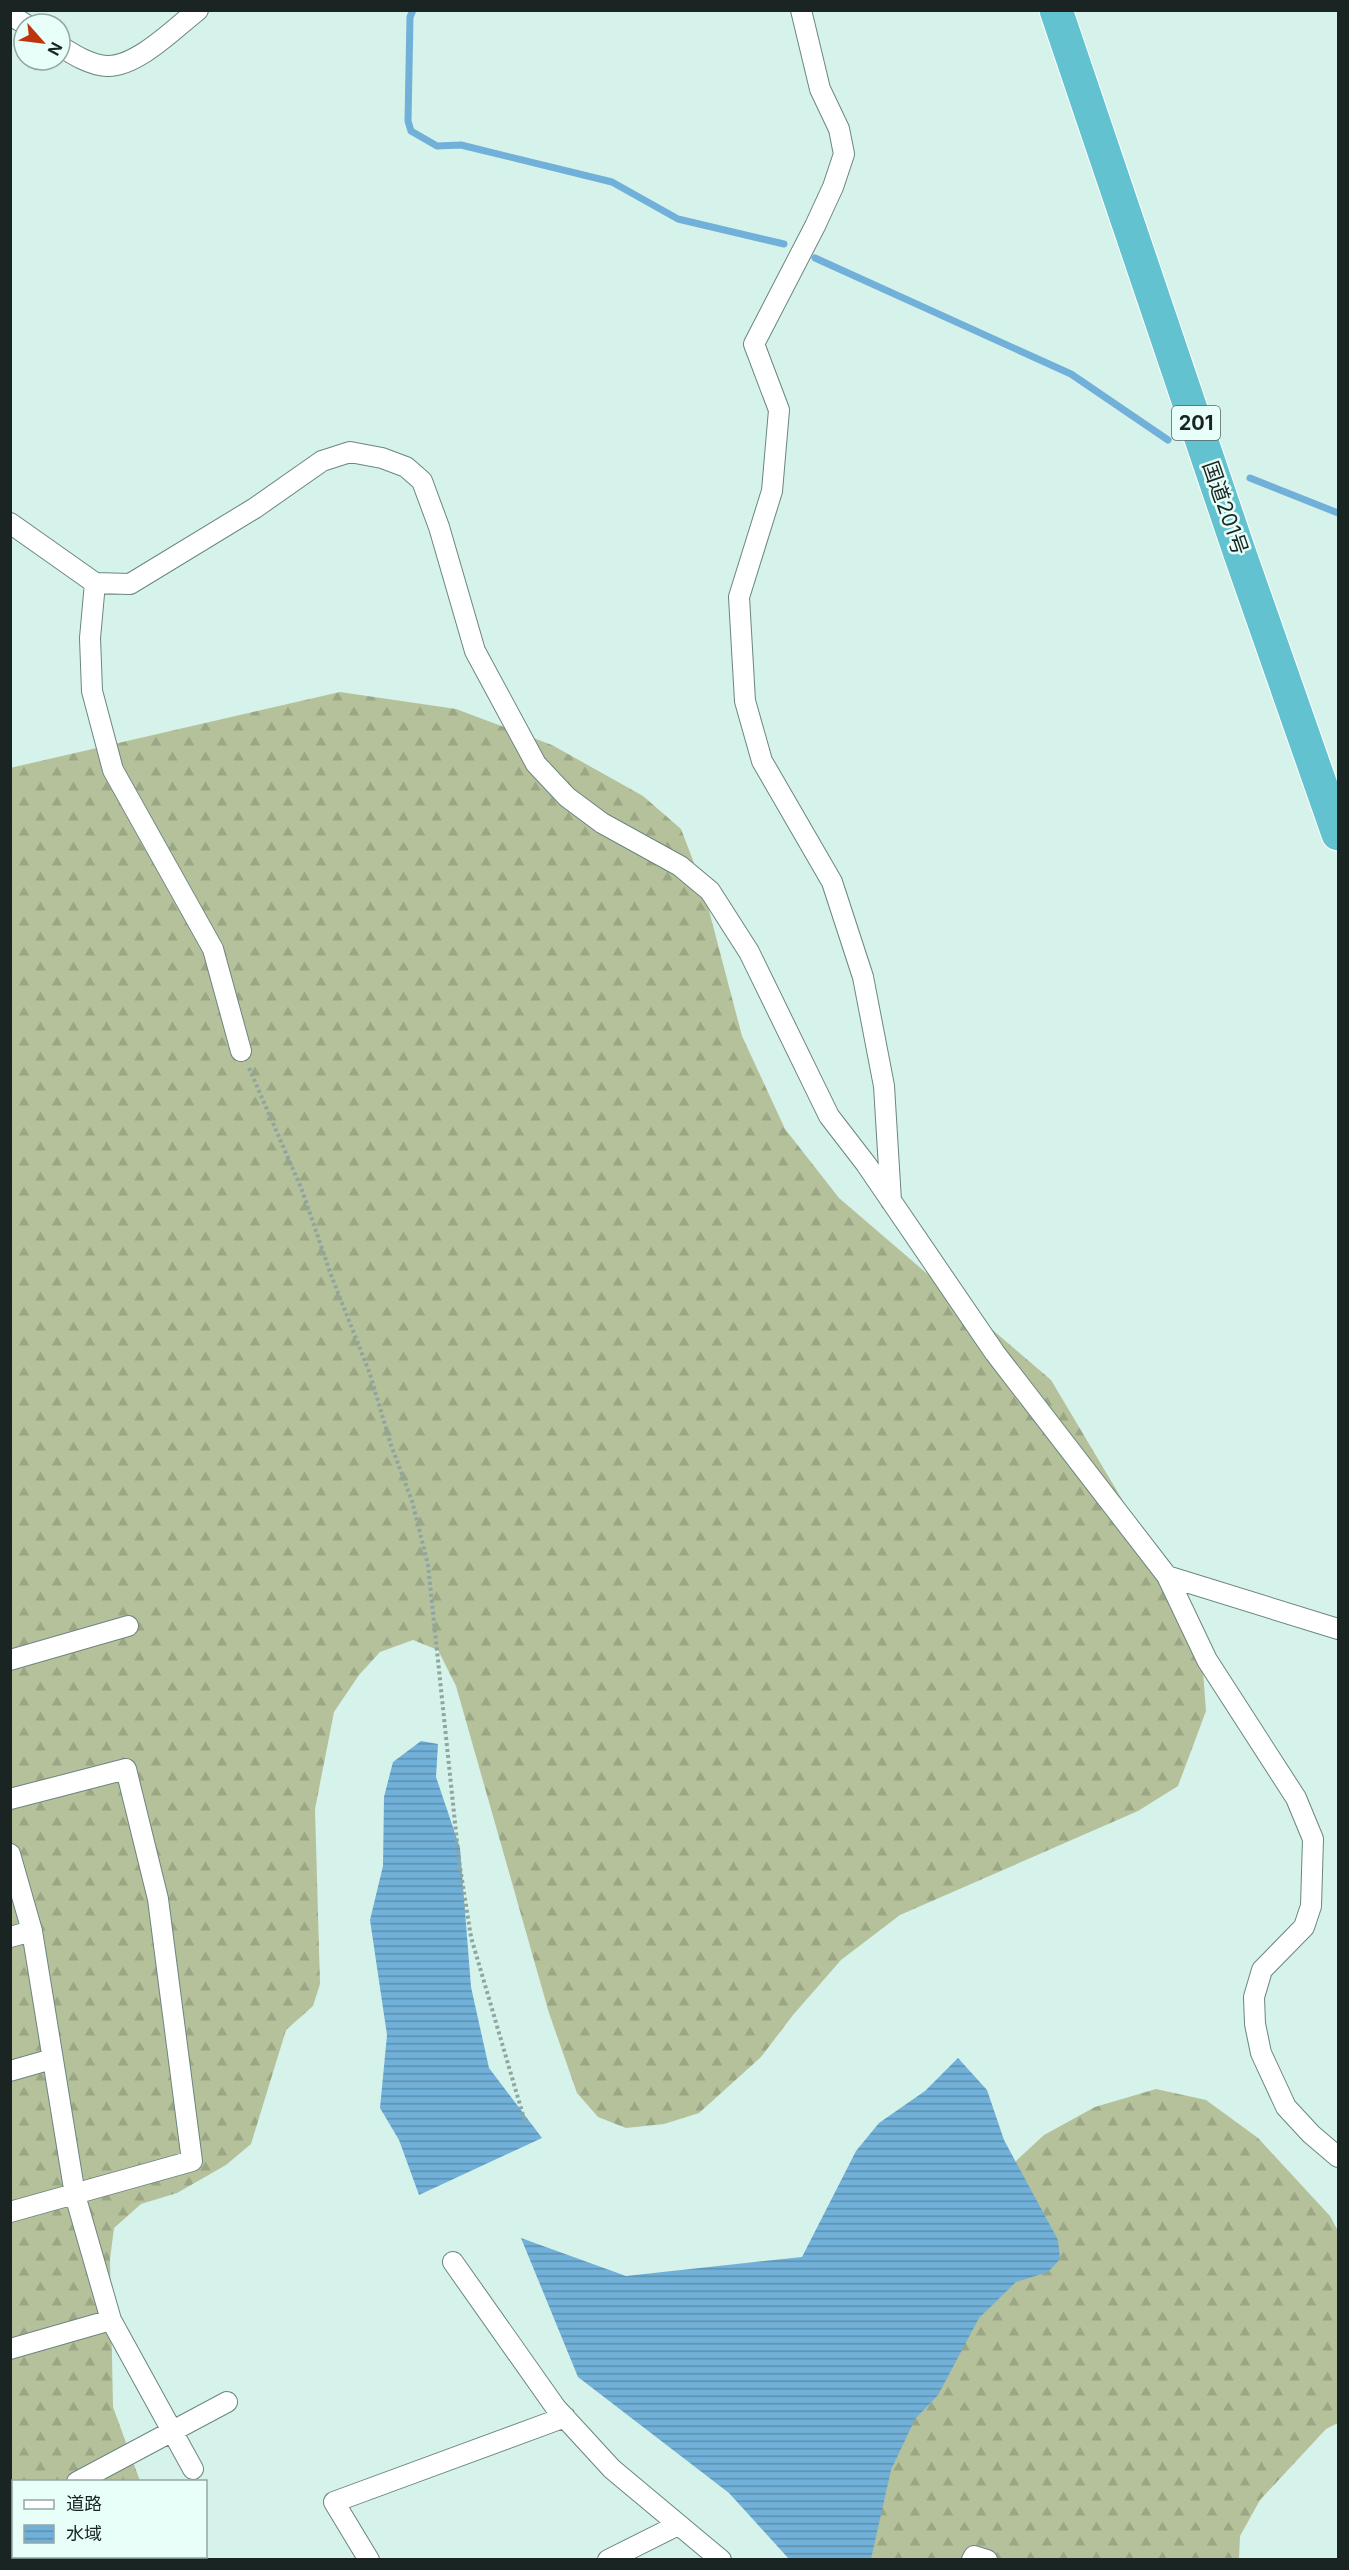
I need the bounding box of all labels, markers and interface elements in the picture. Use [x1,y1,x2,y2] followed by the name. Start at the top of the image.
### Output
[12,12,72,72] north arrow
[44,39,67,59] text: N
[1172,406,1220,440] road number: 201
[1198,458,1253,558] street label: 国道201号
[12,2480,207,2558] legend
[66,2493,102,2514] text: 道路
[66,2523,102,2544] text: 水域

